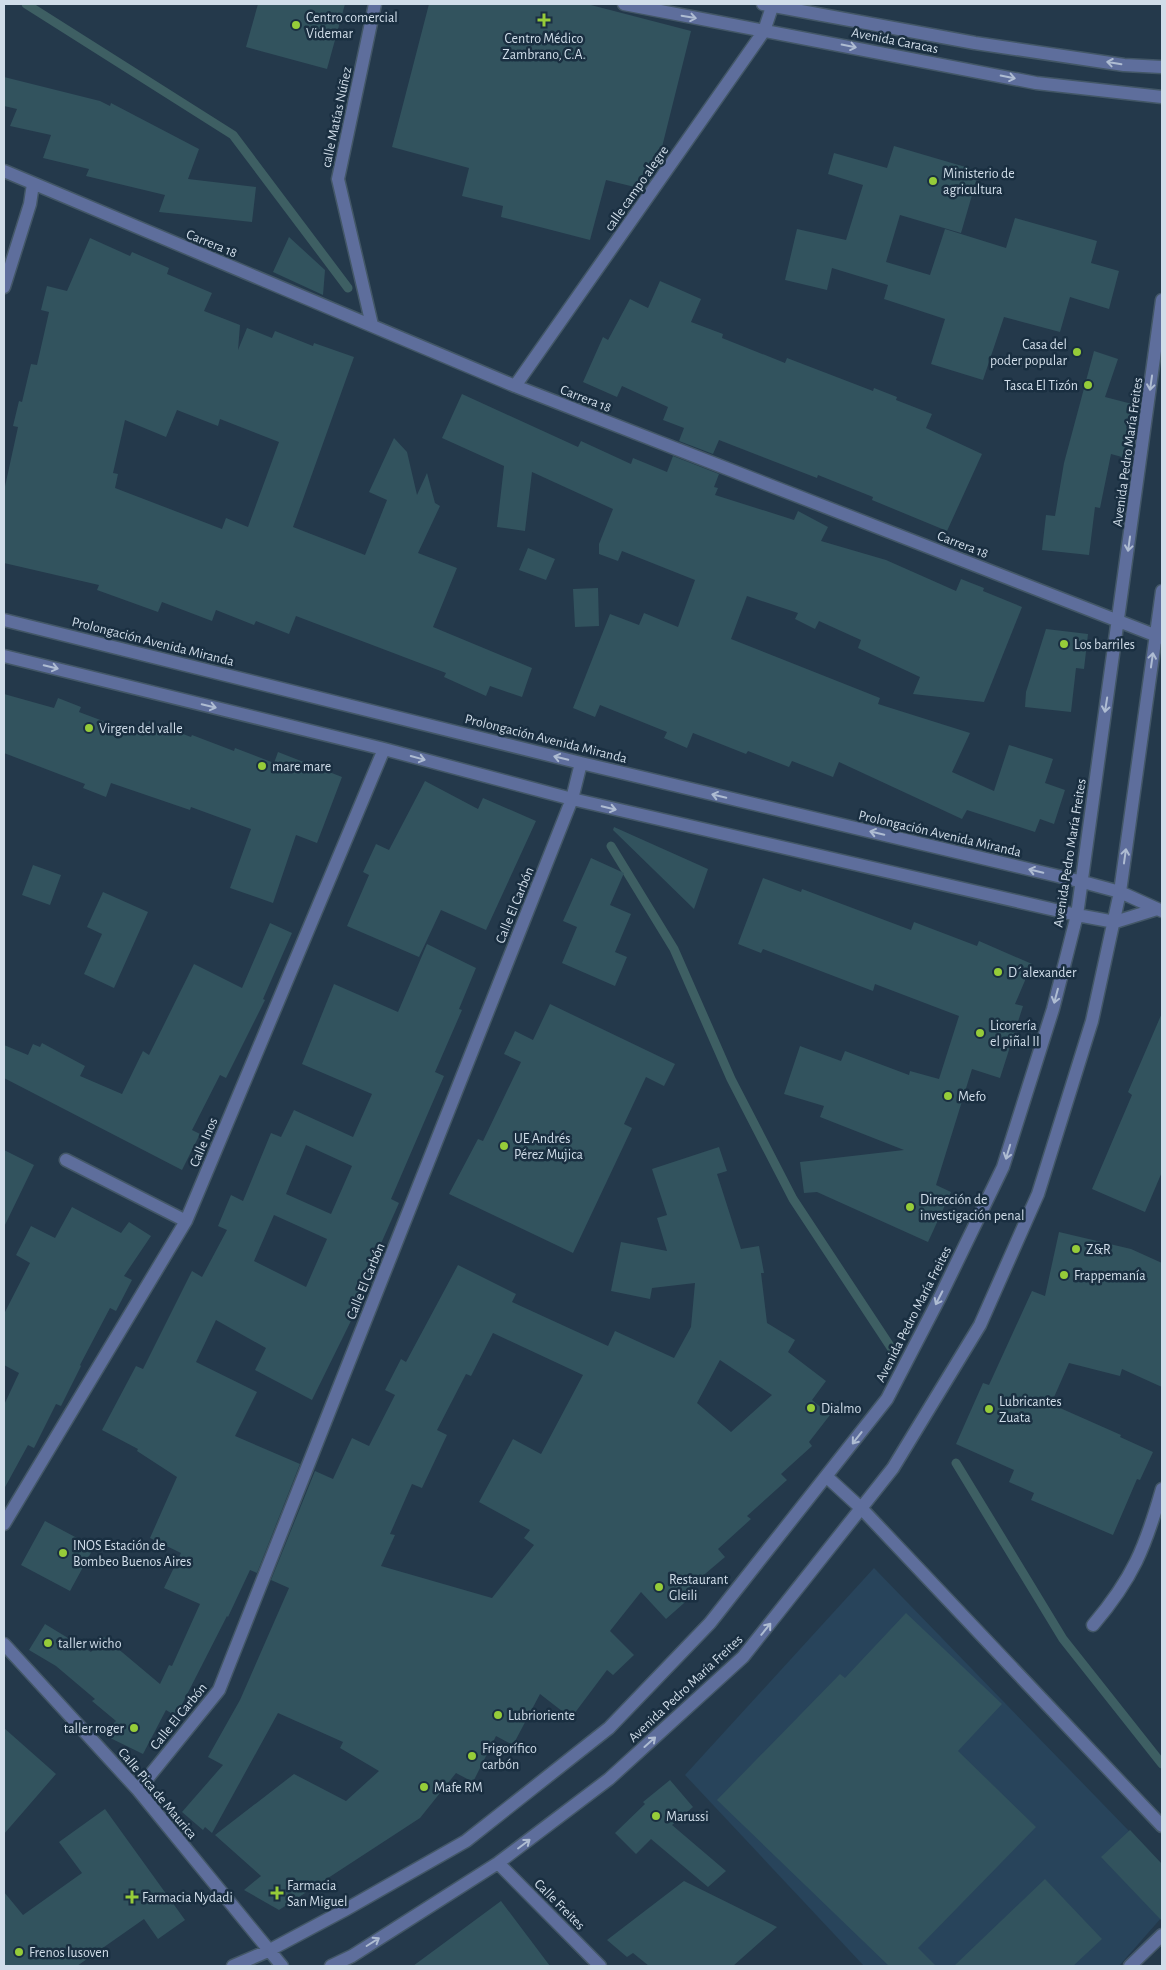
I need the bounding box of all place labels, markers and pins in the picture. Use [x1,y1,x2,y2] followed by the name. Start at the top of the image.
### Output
[306,11,398,41] place label: Centro comercial Videmar
[537,13,551,27] marker: Centro Médico Zambrano, C.A.
[290,19,302,31] marker: Centro comercial Videmar
[502,32,586,62] place label: Centro Médico Zambrano, C.A.
[943,167,1015,197] place label: Ministerio de agricultura
[927,175,939,187] marker: Ministerio de agricultura
[990,338,1067,368] place label: Casa del poder popular
[1071,346,1083,358] marker: Casa del poder popular
[1004,379,1078,393] place label: Tasca El Tizón
[1082,379,1094,391] marker: Tasca El Tizón
[1058,638,1070,650] marker: Los barriles
[1074,638,1135,652] place label: Los barriles
[83,722,95,734] marker: Virgen del valle
[99,722,183,736] place label: Virgen del valle
[256,760,268,772] marker: mare mare
[272,760,331,774] place label: mare mare
[992,966,1004,978] marker: D´alexander
[1008,966,1077,980] place label: D´alexander
[990,1019,1040,1049] place label: Licorería el piñal II
[974,1027,986,1039] marker: Licorería el piñal II
[942,1090,954,1102] marker: Mefo
[958,1090,986,1104] place label: Mefo
[514,1132,583,1162] place label: UE Andrés Pérez Mujica
[498,1140,510,1152] marker: UE Andrés Pérez Mujica
[920,1193,1024,1223] place label: Dirección de investigación penal
[904,1201,916,1213] marker: Dirección de investigación penal
[1070,1243,1082,1255] marker: Z&R
[1086,1243,1111,1257] place label: Z&R
[1058,1269,1070,1281] marker: Frappemanía
[1074,1269,1146,1283] place label: Frappemanía
[999,1395,1062,1425] place label: Lubricantes Zuata
[805,1402,817,1414] marker: Dialmo
[821,1402,862,1416] place label: Dialmo
[983,1403,995,1415] marker: Lubricantes Zuata
[73,1539,191,1569] place label: INOS Estación de Bombeo Buenos Aires
[57,1547,69,1559] marker: INOS Estación de Bombeo Buenos Aires
[669,1573,729,1603] place label: Restaurant Gleili
[653,1581,665,1593] marker: Restaurant Gleili
[42,1637,54,1649] marker: taller wicho
[58,1637,122,1651] place label: taller wicho
[492,1709,504,1721] marker: Lubrioriente
[508,1709,575,1723] place label: Lubrioriente
[64,1722,124,1736] place label: taller roger
[128,1722,140,1734] marker: taller roger
[482,1742,537,1772] place label: Frigorífico carbón
[466,1750,478,1762] marker: Frigorífico carbón
[418,1781,430,1793] marker: Mafe RM
[434,1781,483,1795] place label: Mafe RM
[650,1810,662,1822] marker: Marussi
[666,1810,709,1824] place label: Marussi
[287,1879,347,1909] place label: Farmacia San Miguel
[271,1887,283,1899] marker: Farmacia San Miguel
[126,1891,138,1903] marker: Farmacia Nydadi
[142,1891,233,1905] place label: Farmacia Nydadi
[13,1946,25,1958] marker: Frenos lusoven
[29,1946,109,1960] place label: Frenos lusoven

